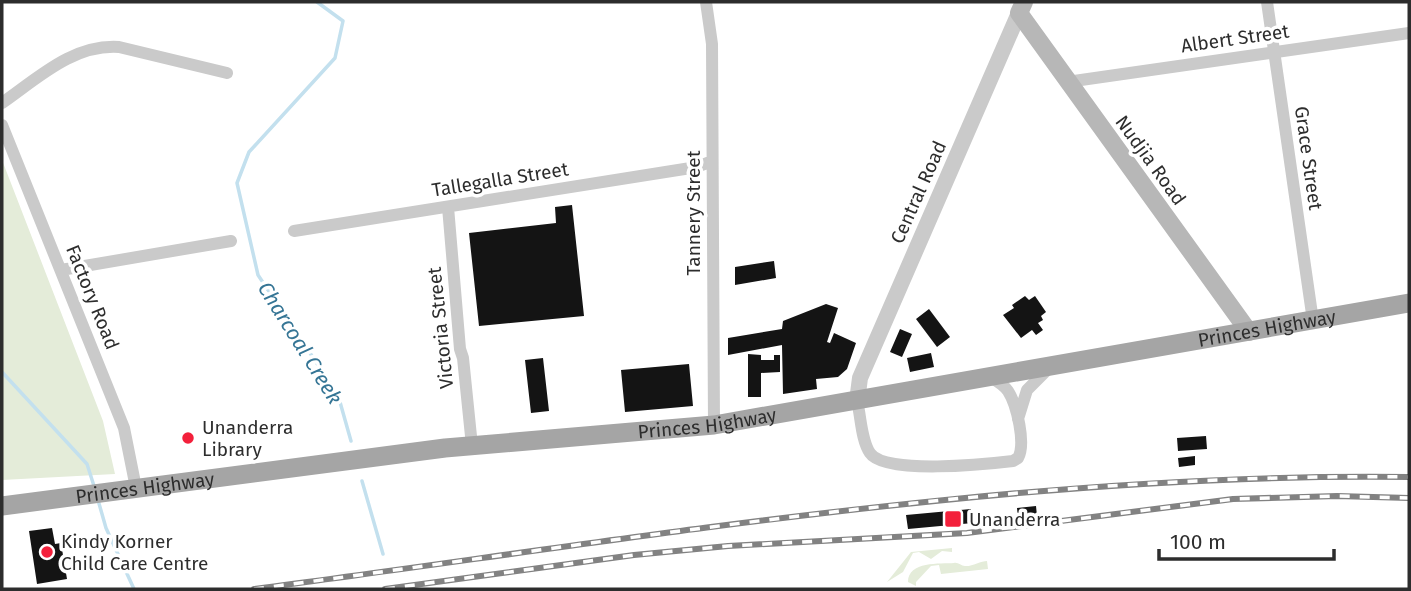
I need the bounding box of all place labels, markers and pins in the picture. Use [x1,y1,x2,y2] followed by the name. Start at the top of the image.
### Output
[202,416,293,461] place label: Unanderra Library
[180,430,196,446] marker: Unanderra Library
[969,508,1060,531] place label: Unanderra
[943,509,963,529] marker: Unanderra
[61,530,208,575] place label: Kindy Korner Child Care Centre
[39,544,55,560] marker: Kindy Korner Child Care Centre

